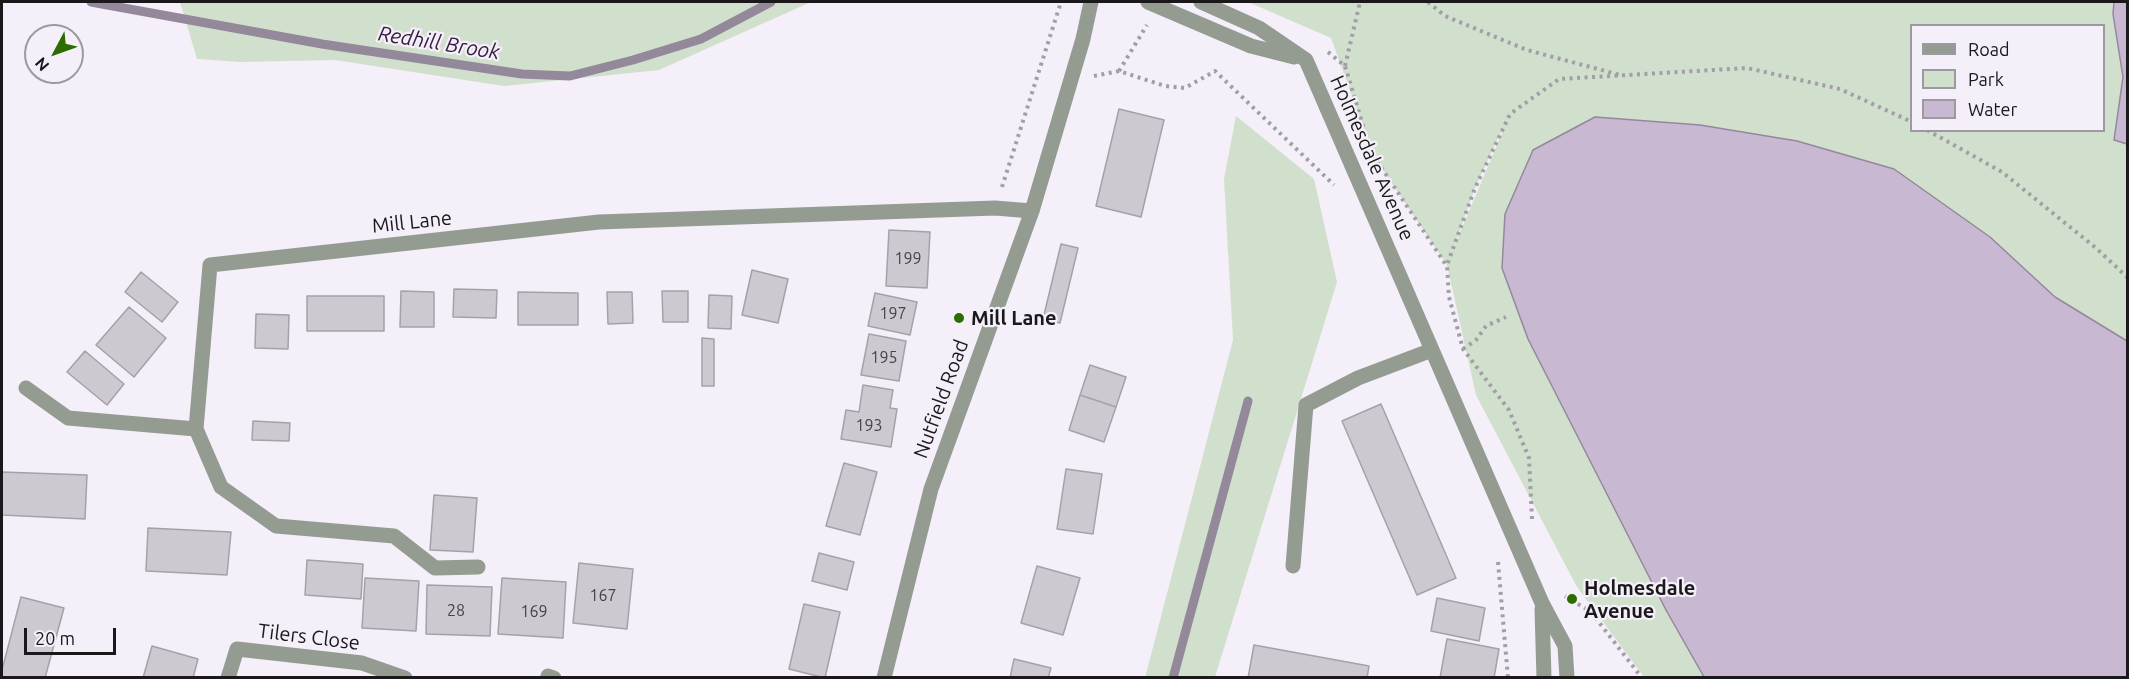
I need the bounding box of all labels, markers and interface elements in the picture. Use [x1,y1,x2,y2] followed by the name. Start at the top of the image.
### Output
[376,21,502,65] water label: Redhill Brook
[24,24,84,84] north arrow
[1910,24,2105,132] legend
[1968,39,2010,59] text: Road
[31,54,53,75] text: N
[1968,69,2004,89] text: Park
[1325,72,1419,244] street label: Holmesdale Avenue
[1968,99,2017,119] text: Water
[371,206,453,238] street label: Mill Lane
[894,249,922,269] house number: 199
[879,304,907,324] house number: 197
[971,306,1056,330] place label: Mill Lane
[952,311,966,325] marker: Mill Lane
[908,336,974,462] street label: Nutfield Road
[870,348,898,368] house number: 195
[855,416,883,436] house number: 193
[1584,576,1695,623] place label: Holmesdale Avenue
[589,586,617,606] house number: 167
[1565,592,1579,606] marker: Holmesdale Avenue
[447,601,465,621] house number: 28
[520,602,548,622] house number: 169
[27,616,118,654] scale bar
[257,619,361,655] street label: Tilers Close
[35,628,75,648] text: 20 m

